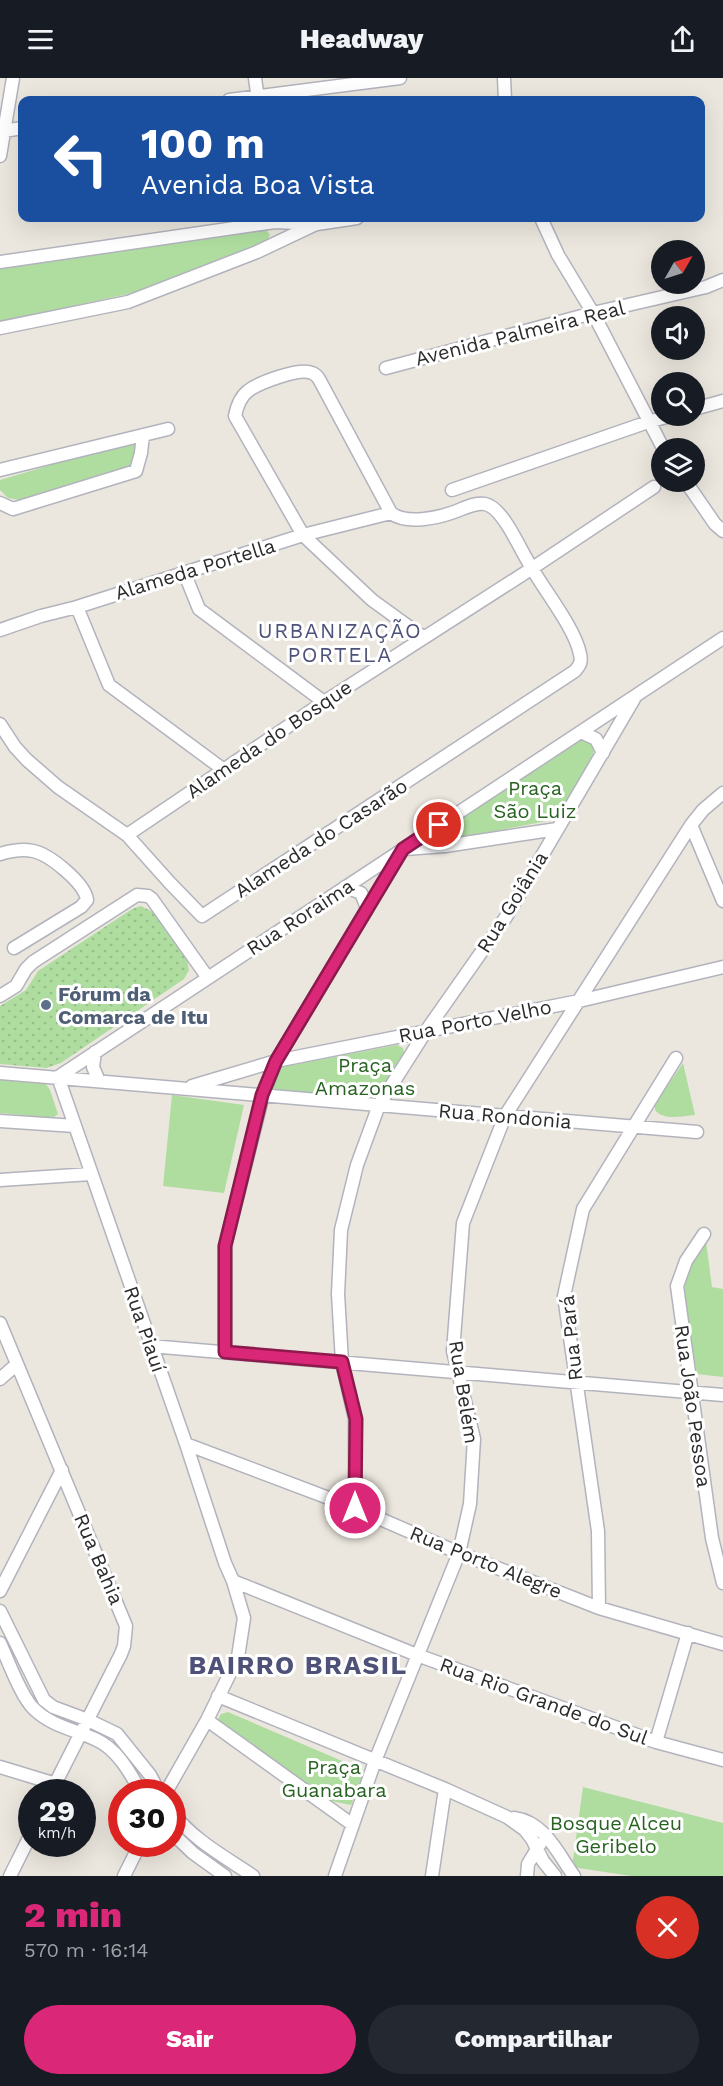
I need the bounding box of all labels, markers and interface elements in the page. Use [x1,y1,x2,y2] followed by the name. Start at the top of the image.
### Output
[24,23,57,56] icon: menu
[300,23,423,55] text: Headway
[666,23,699,56] icon: share
[141,119,265,168] text: 100 m
[42,120,120,198] icon: left
[141,169,375,201] text: Avenida Boa Vista
[651,240,705,294] north arrow
[651,240,705,492] map controls
[413,295,627,371] street label: Avenida Palmeira Real
[651,306,705,360] button: sound
[651,372,705,426] button: search
[651,438,705,492] button: layers
[112,533,278,605] street label: Alameda Portella
[258,618,422,667] district label: URBANIZAÇÃO PORTELA
[182,675,356,803] street label: Alameda do Bosque
[230,773,412,903] street label: Alameda do Casarão
[494,776,576,823] park label: Praça São Luiz
[413,799,464,850] pin
[422,808,455,841] icon: arrive
[471,847,553,957] street label: Rua Goiânia
[242,873,358,961] street label: Rua Roraima
[58,982,208,1029] place label: Fórum da Comarca de Itu
[396,994,554,1048] street label: Rua Porto Velho
[39,998,53,1012] marker: Fórum da Comarca de Itu
[315,1053,415,1100] park label: Praça Amazonas
[437,1098,573,1134] street label: Rua Rondonia
[119,1283,171,1375] street label: Rua Piauí
[555,1294,587,1382] street label: Rua Pará
[670,1323,716,1489] street label: Rua João Pessoa
[444,1339,484,1445] street label: Rua Belém
[323,1476,387,1540] position arrow
[69,1510,129,1608] street label: Rua Bahia
[406,1521,566,1603] street label: Rua Porto Alegre
[188,1650,408,1680] district label: BAIRRO BRASIL
[437,1652,651,1750] street label: Rua Rio Grande do Sul
[282,1755,386,1802] park label: Praça Guanabara
[108,1779,186,1857] speed limit sign: 30
[39,1793,75,1828] text: 29
[550,1811,682,1858] park label: Bosque Alceu Geribelo
[38,1824,76,1842] text: km/h
[24,1894,122,1936] text: 2 min
[636,1896,699,1959] button: close
[24,1938,148,1962] text: 570 m · 16:14
[24,2005,356,2074] button: Sair
[368,2005,699,2074] button: Compartilhar

